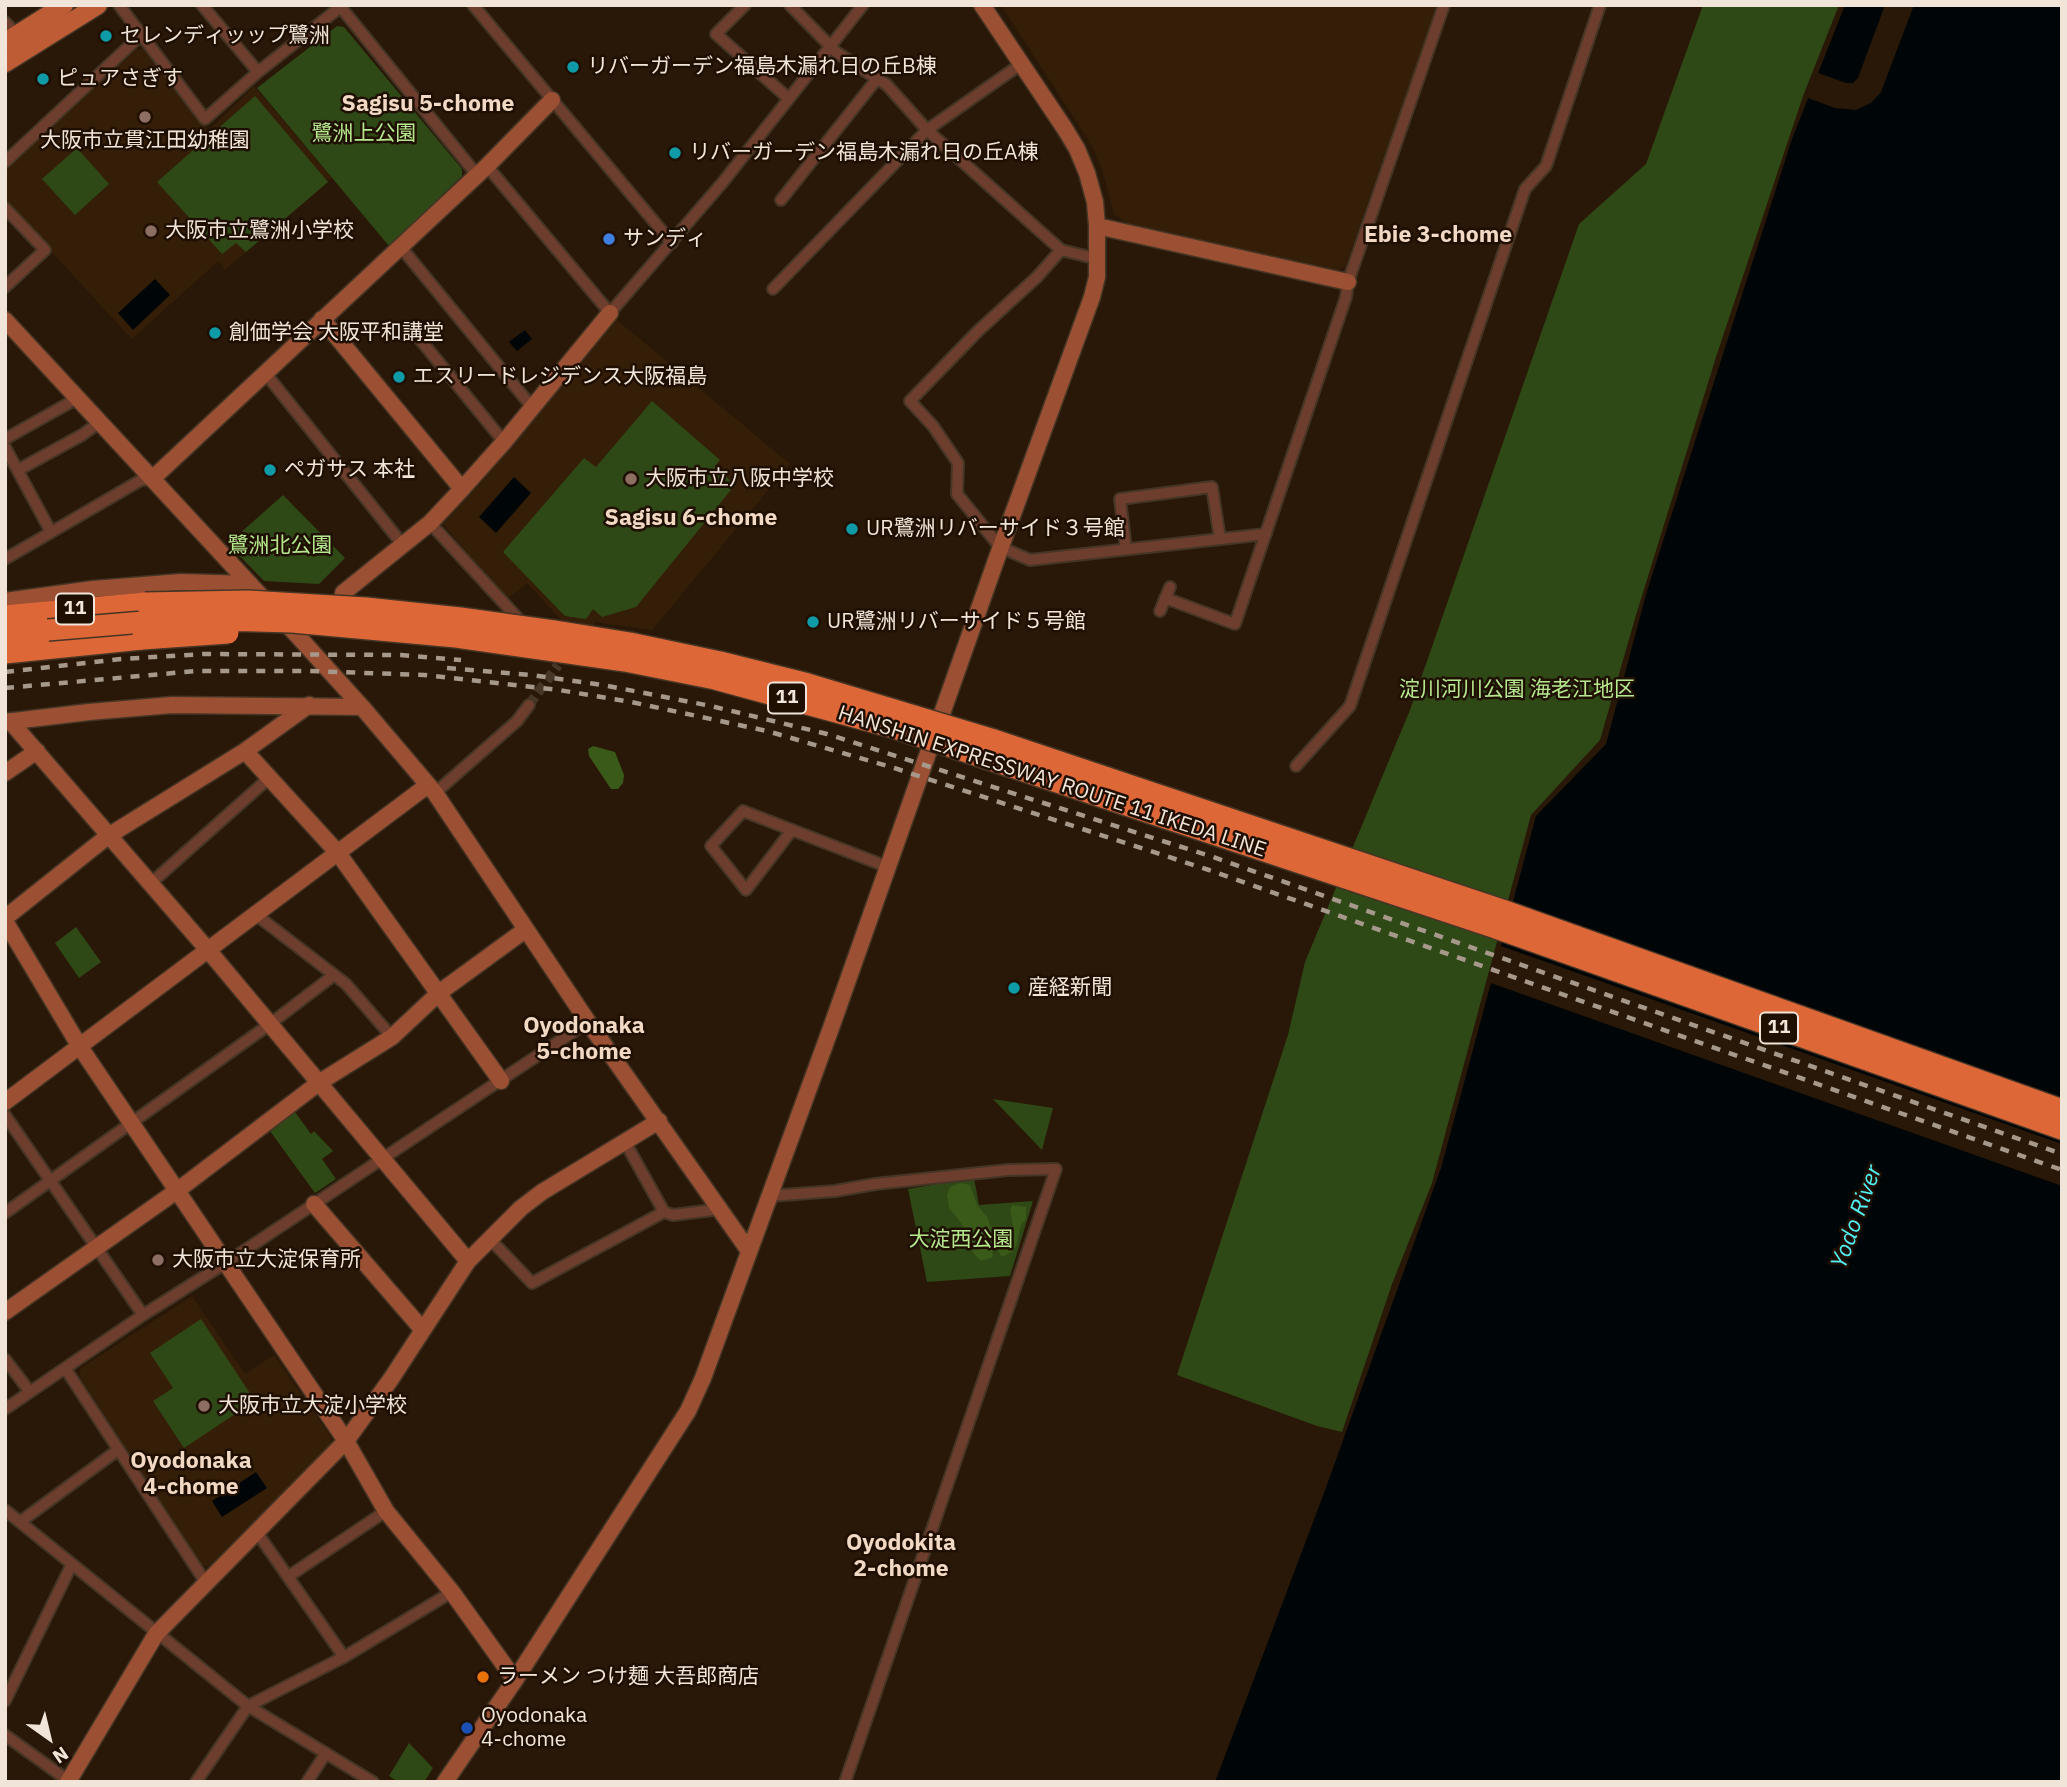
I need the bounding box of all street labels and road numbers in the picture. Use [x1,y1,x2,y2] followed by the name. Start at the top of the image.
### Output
[56,594,94,624] road number: 11
[768,682,806,713] road number: 11
[835,701,1269,863] street label: HANSHIN EXPRESSWAY ROUTE 11 IKEDA LINE
[1760,1012,1798,1044] road number: 11

